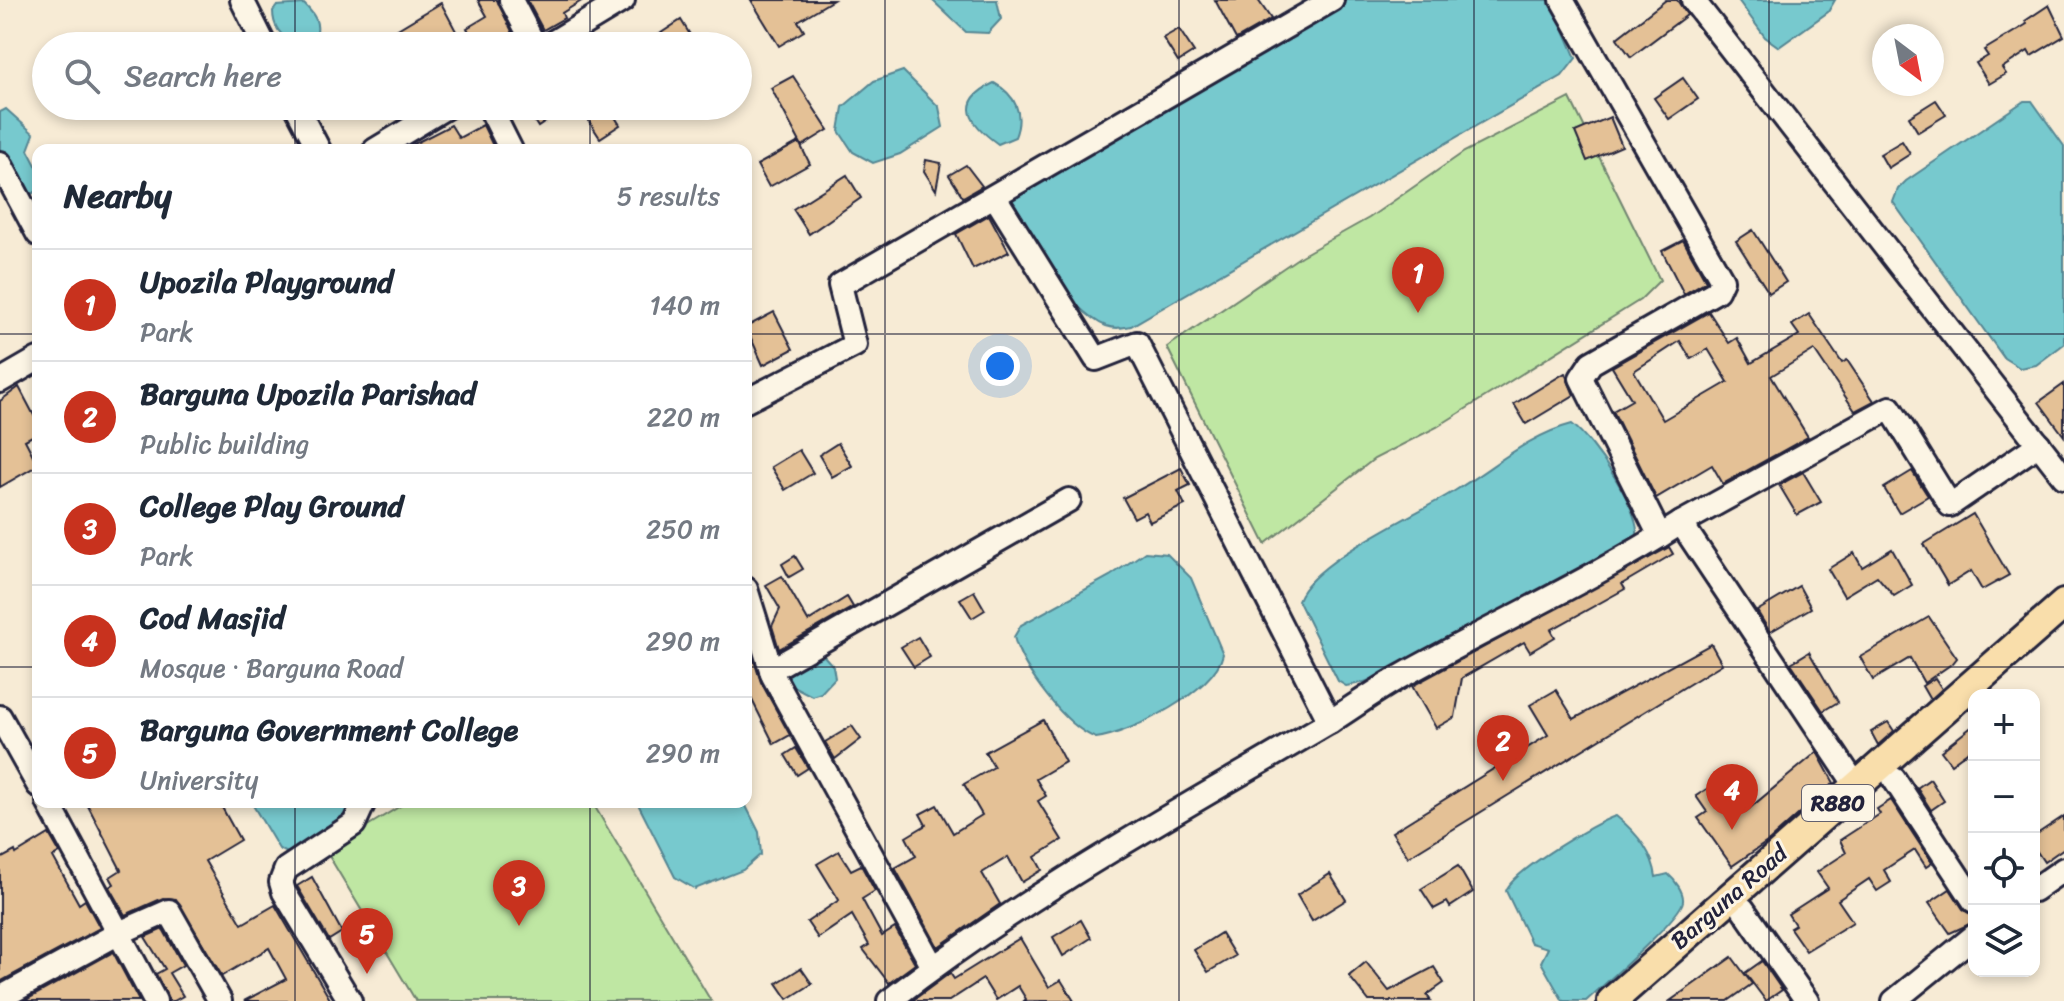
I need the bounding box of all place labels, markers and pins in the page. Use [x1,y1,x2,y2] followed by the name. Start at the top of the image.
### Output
[1392,247,1444,313] pin: 1
[1477,715,1529,781] pin: 2
[1706,764,1758,830] pin: 4
[493,860,545,926] pin: 3
[341,908,393,974] pin: 5

